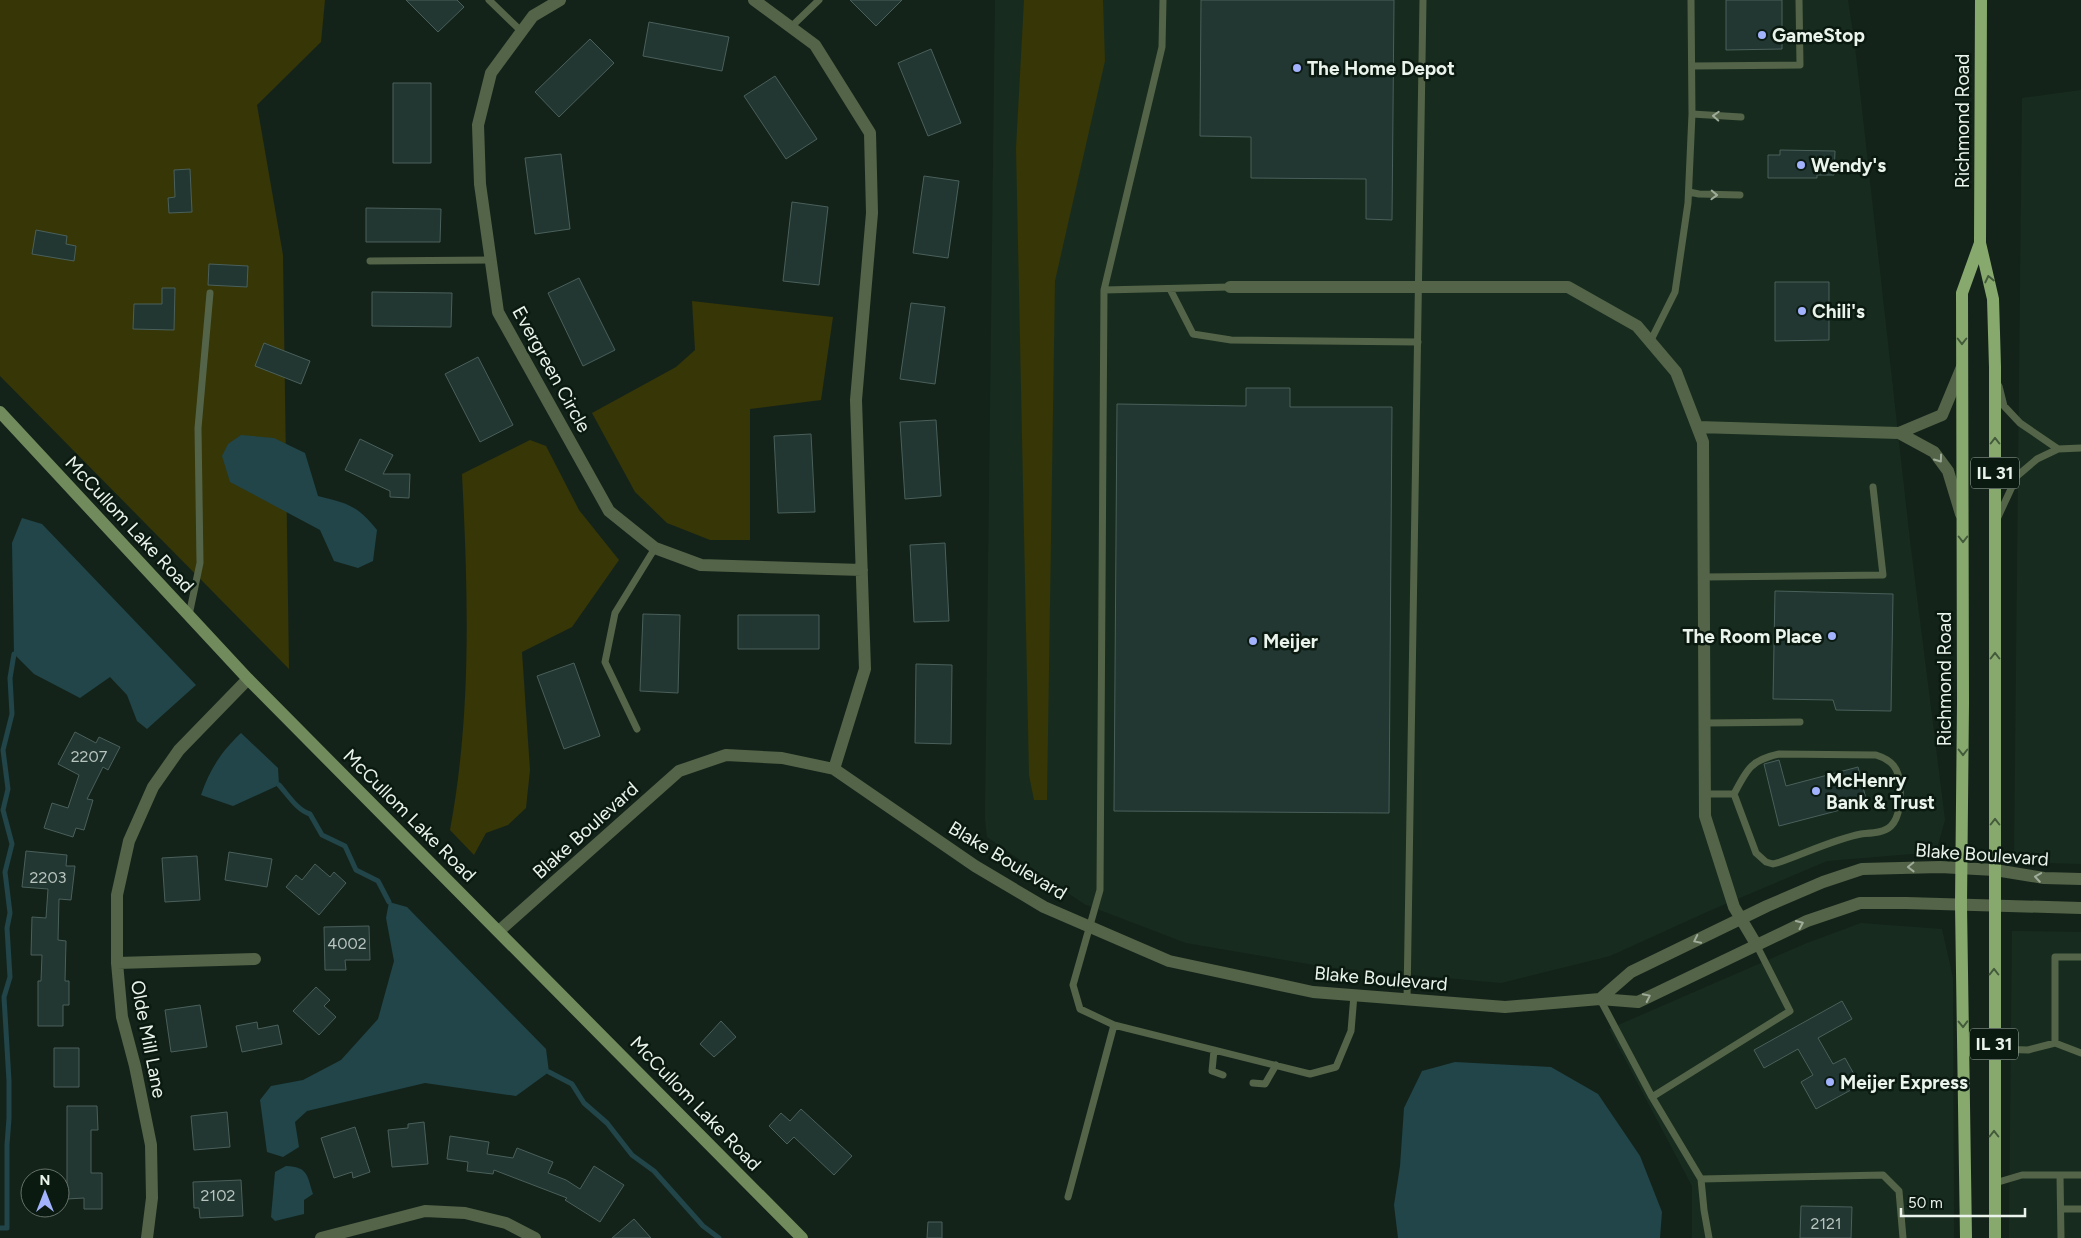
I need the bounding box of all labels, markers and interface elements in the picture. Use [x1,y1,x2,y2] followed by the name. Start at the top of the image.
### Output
[1772,24,1865,47] place label: GameStop
[1756,29,1768,41] marker: GameStop
[1951,54,1974,188] street label: Richmond Road
[1307,57,1455,80] place label: The Home Depot
[1291,62,1303,74] marker: The Home Depot
[1712,110,1720,121] one-way arrow
[1811,154,1886,177] place label: Wendy's
[1795,159,1807,171] marker: Wendy's
[1710,189,1718,200] one-way arrow
[1984,276,1994,284] one-way arrow
[1812,300,1865,323] place label: Chili's
[507,302,596,436] street label: Evergreen Circle
[1796,305,1808,317] marker: Chili's
[1957,338,1967,346] one-way arrow
[1990,437,2000,445] one-way arrow
[60,451,199,597] street label: McCullom Lake Road
[1933,453,1942,463] one-way arrow
[1971,458,2019,488] road number: IL 31
[1958,536,1968,543] one-way arrow
[1933,612,1956,746] street label: Richmond Road
[1682,625,1822,648] place label: The Room Place
[1263,630,1318,653] place label: Meijer
[1826,630,1838,642] marker: The Room Place
[1247,635,1259,647] marker: Meijer
[1990,652,2000,660] one-way arrow
[338,744,481,887] street label: McCullom Lake Road
[71,747,108,766] house number: 2207
[1958,748,1968,756] one-way arrow
[1826,769,1935,814] place label: McHenry Bank & Trust
[528,777,643,884] street label: Blake Boulevard
[1810,785,1822,797] marker: McHenry Bank & Trust
[944,816,1071,905] street label: Blake Boulevard
[1990,817,2000,825] one-way arrow
[1914,838,2050,871] street label: Blake Boulevard
[1907,862,1915,873] one-way arrow
[30,868,66,887] house number: 2203
[2033,872,2041,883] one-way arrow
[1795,920,1804,930] one-way arrow
[327,934,367,953] house number: 4002
[1693,934,1702,944] one-way arrow
[1313,961,1449,996] street label: Blake Boulevard
[1989,968,1999,976] one-way arrow
[126,978,171,1100] street label: Olde Mill Lane
[1642,993,1651,1003] one-way arrow
[1958,1020,1968,1028] one-way arrow
[1970,1028,2018,1060] road number: IL 31
[625,1031,766,1175] street label: McCullom Lake Road
[1840,1071,1968,1094] place label: Meijer Express
[1824,1076,1836,1088] marker: Meijer Express
[1989,1130,1999,1138] one-way arrow
[20,1168,70,1218] north arrow
[40,1172,50,1189] text: N
[201,1186,235,1205] house number: 2102
[1901,1186,2025,1218] scale bar
[1908,1194,1943,1212] text: 50 m
[1810,1214,1842,1233] house number: 2121

